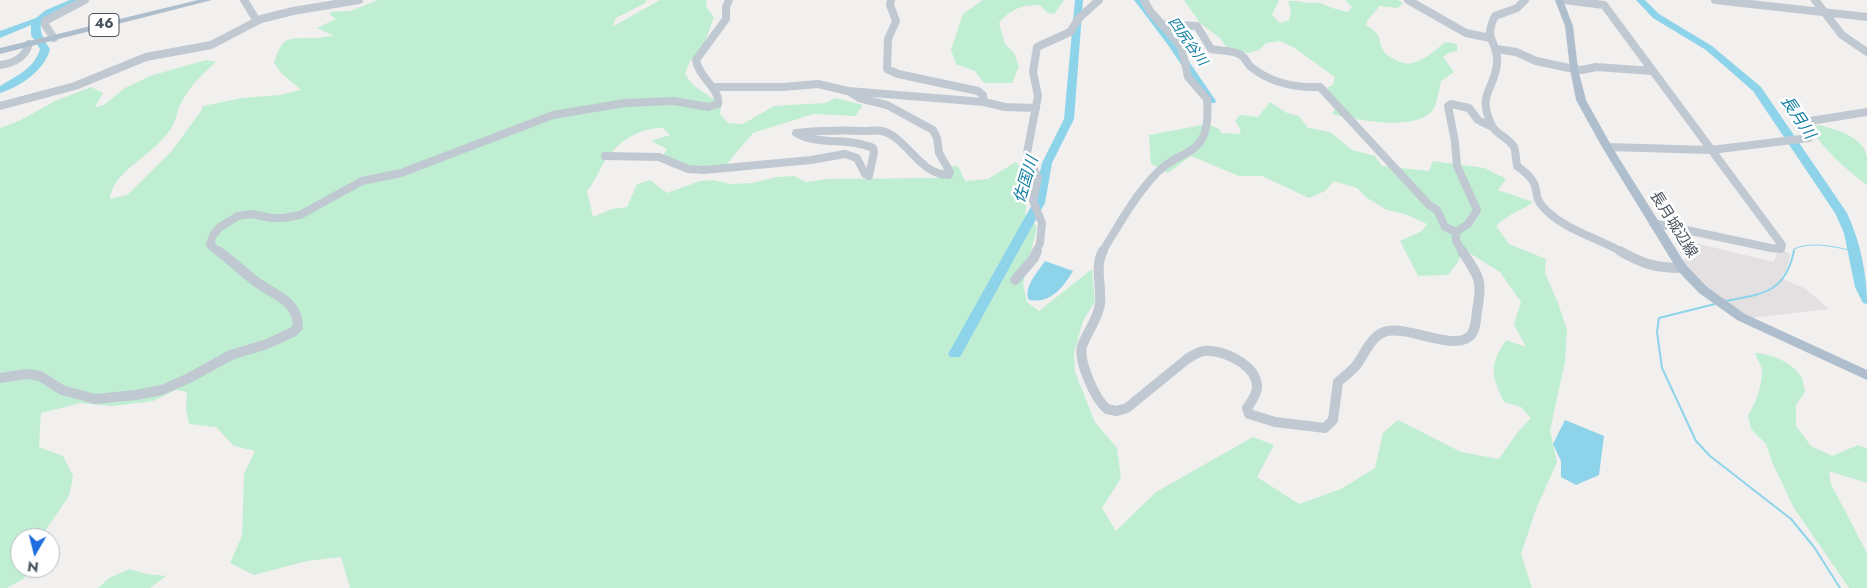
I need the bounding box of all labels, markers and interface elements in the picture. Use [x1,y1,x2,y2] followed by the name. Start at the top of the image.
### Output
[89,14,119,36] road number: 46
[1164,14,1210,70] water label: 四尻谷川
[1776,93,1818,143] water label: 長月川
[1011,154,1043,206] water label: 佐国川
[1645,188,1701,262] street label: 長月城辺線
[10,528,60,578] north arrow
[26,556,40,578] text: N

